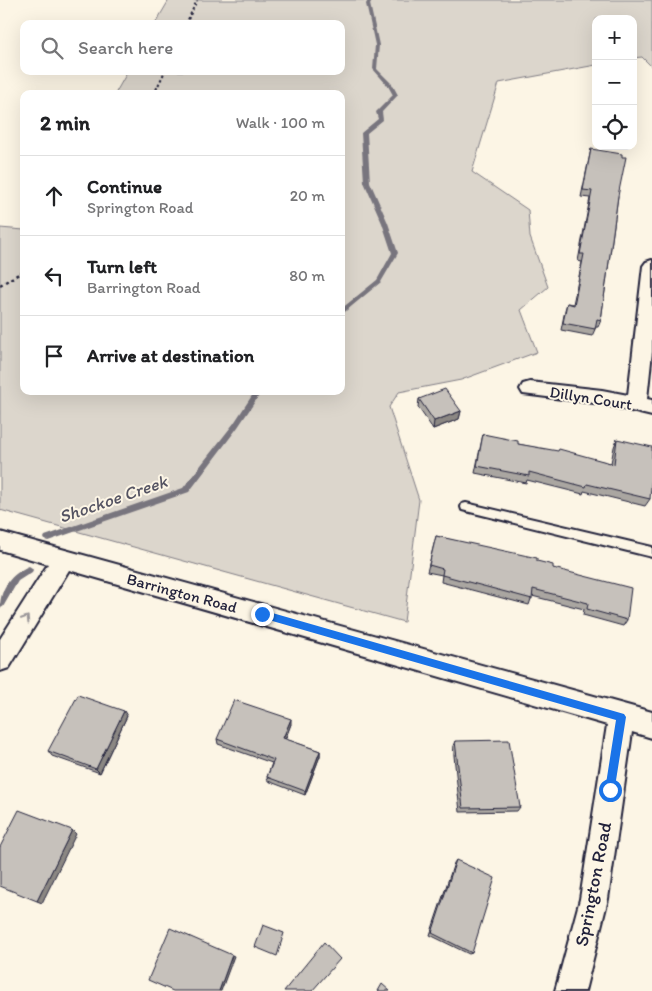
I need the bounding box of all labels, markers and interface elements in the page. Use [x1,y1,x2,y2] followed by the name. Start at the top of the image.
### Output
[592,15,637,150] map controls
[592,15,637,60] button: +
[20,20,345,75] search box
[38,34,66,62] icon: search
[78,36,173,59] text: Search here
[592,60,637,105] button: −
[592,105,637,150] button: locate
[40,110,90,135] text: 2 min
[236,113,325,132] text: Walk · 100 m
[87,175,162,198] text: Continue
[40,182,68,210] icon: ahead
[290,186,325,205] text: 20 m
[87,198,194,217] text: Springton Road
[87,255,157,278] text: Turn left
[40,262,68,290] icon: left
[289,266,325,285] text: 80 m
[87,278,201,297] text: Barrington Road
[40,342,68,370] icon: arrive
[87,344,254,367] text: Arrive at destination
[548,382,634,414] street label: Dillyn Court
[56,470,172,528] water label: Shockoe Creek
[125,569,240,617] street label: Barrington Road
[251,603,274,626] route end
[20,616,29,625] one-way arrow
[599,779,622,802] route start
[570,819,616,948] street label: Springton Road

